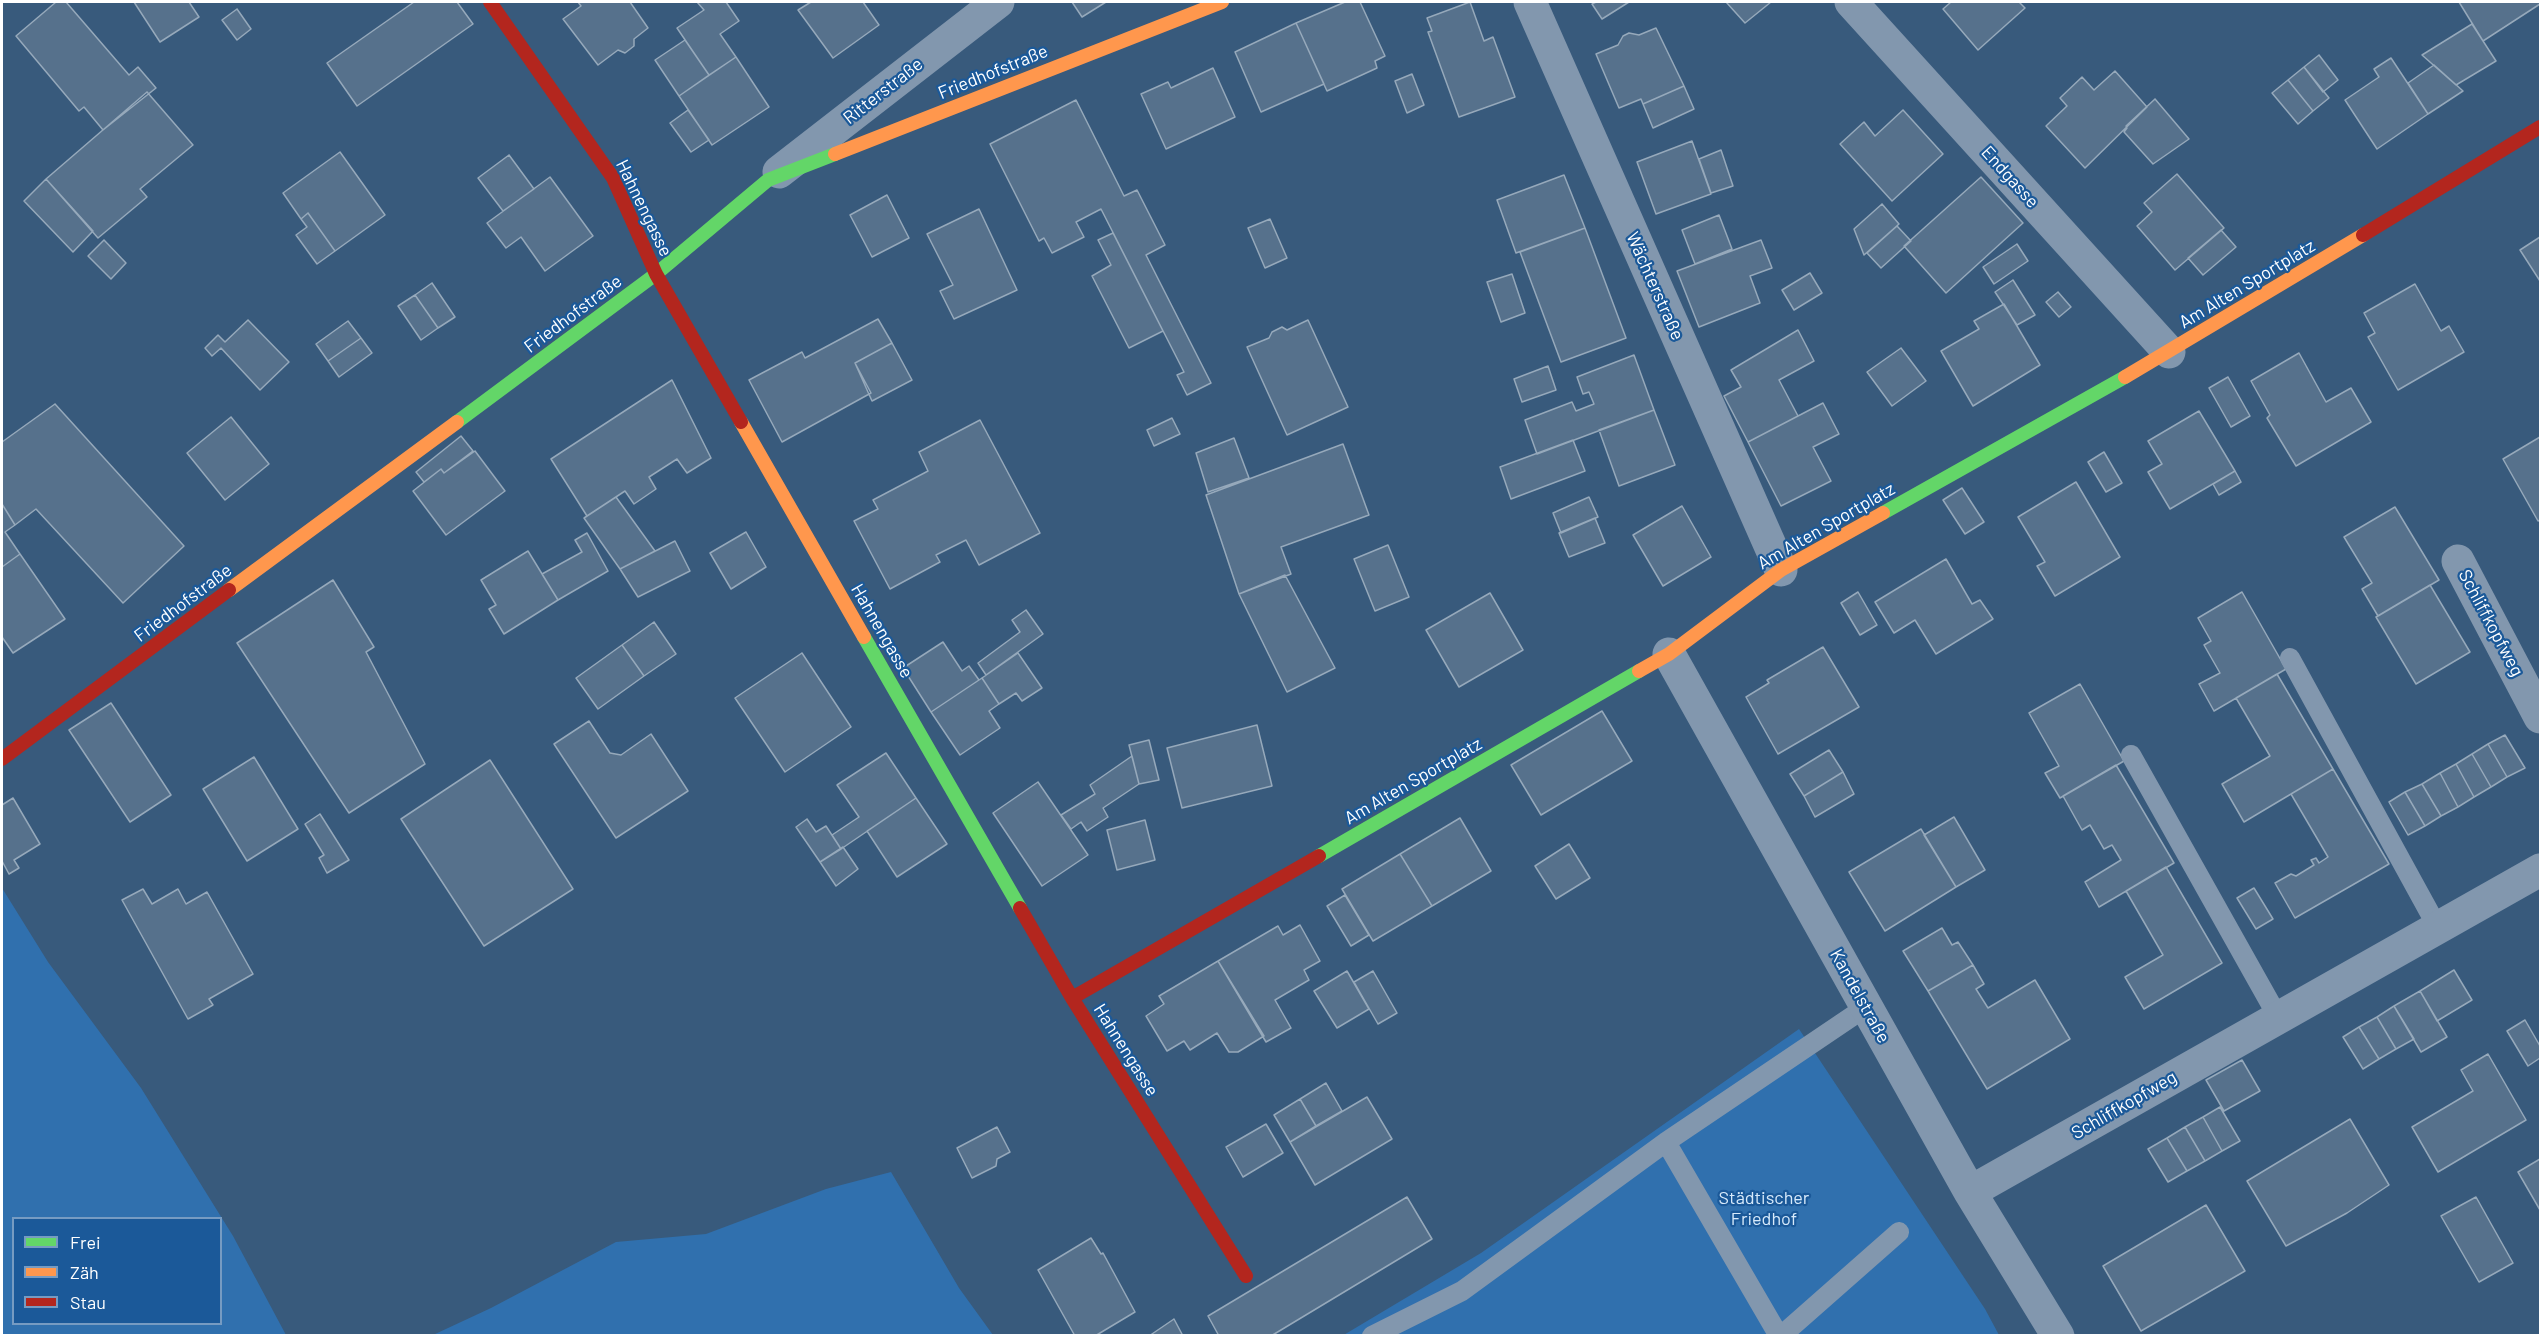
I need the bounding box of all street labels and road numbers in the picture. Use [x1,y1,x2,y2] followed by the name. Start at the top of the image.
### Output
[935,40,1051,104] street label: Friedhofstraße
[839,53,927,129] street label: Ritterstraße
[1977,142,2043,212] street label: Endgasse
[611,156,677,260] street label: Hahnengasse
[1622,229,1688,343] street label: Wächterstraße
[2175,235,2319,333] street label: Am Alten Sportplatz
[520,270,626,358] street label: Friedhofstraße
[1754,478,1898,574] street label: Am Alten Sportplatz
[130,559,236,647] street label: Friedhofstraße
[2454,566,2528,680] street label: Schliffkopfweg
[846,580,918,682] street label: Hahnengasse
[1341,733,1485,829] street label: Am Alten Sportplatz
[1825,945,1895,1047] street label: Kandelstraße
[1089,1000,1163,1100] street label: Hahnengasse
[2068,1066,2180,1144] street label: Schliffkopfweg

